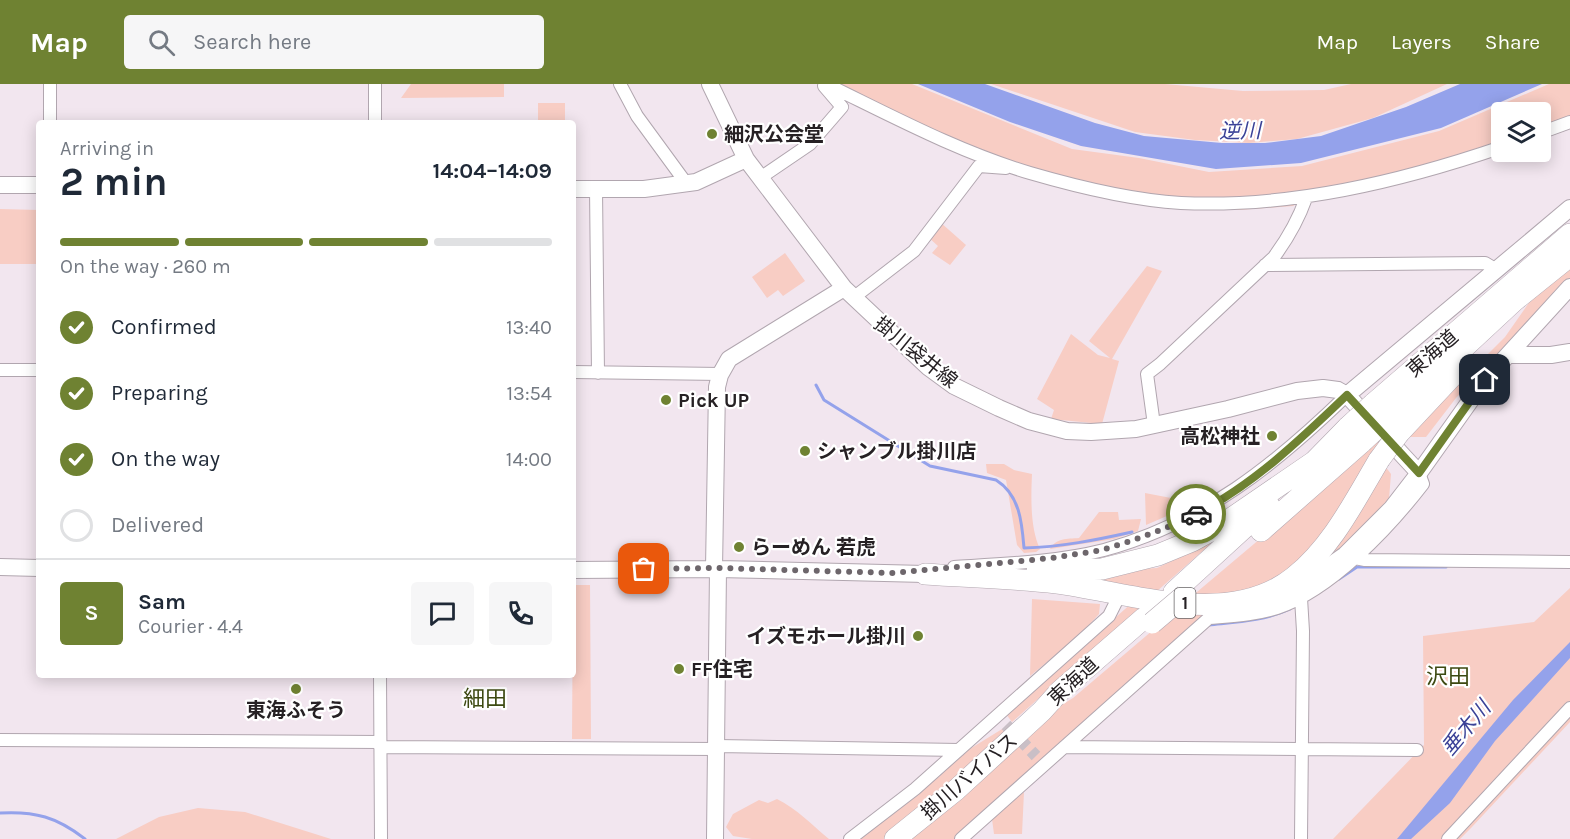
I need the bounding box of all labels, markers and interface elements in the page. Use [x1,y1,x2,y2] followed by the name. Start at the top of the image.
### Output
[124,15,544,69] search box
[30,26,88,59] text: Map
[145,26,178,59] icon: search
[193,29,311,55] text: Search here
[1316,30,1358,54] text: Map
[1391,30,1452,54] text: Layers
[1485,30,1540,54] text: Share
[1491,102,1551,162] map controls
[1491,102,1551,162] button: layers
[1219,119,1263,143] water label: 逆川
[724,123,824,146] place label: 細沢公会堂
[705,127,719,141] marker: 細沢公会堂
[60,137,154,160] text: Arriving in
[432,158,552,184] text: 14:04–14:09
[60,159,168,205] text: 2 min
[60,255,231,278] text: On the way · 260 m
[60,311,93,344] icon: check
[870,312,962,393] street label: 掛川袋井線
[111,314,217,340] text: Confirmed
[506,316,552,339] text: 13:40
[1402,325,1463,382] street label: 東海道
[1459,354,1510,405] pin
[1468,363,1501,396] icon: home
[60,377,93,410] icon: check
[111,380,208,406] text: Preparing
[507,382,552,405] text: 13:54
[678,389,749,412] place label: Pick UP
[659,393,673,407] marker: Pick UP
[1180,425,1260,448] place label: 高松神社
[1265,429,1279,443] marker: 高松神社
[817,440,976,463] place label: シャンブル掛川店
[60,443,93,476] icon: check
[798,444,812,458] marker: シャンブル掛川店
[111,446,220,472] text: On the way
[506,448,552,471] text: 14:00
[1166,484,1226,544] courier
[1180,498,1213,531] icon: car
[111,512,204,538] text: Delivered
[751,536,876,559] place label: らーめん 若虎
[732,540,746,554] marker: らーめん 若虎
[618,543,669,594] pin
[627,552,660,585] icon: bag
[411,582,474,645] button: chat
[489,582,552,645] button: phone
[1174,588,1196,618] road number: 1
[138,589,186,615] text: Sam
[84,600,99,626] text: S
[138,615,243,638] text: Courier · 4.4
[747,625,906,648] place label: イズモホール掛川
[911,629,925,643] marker: イズモホール掛川
[1044,652,1103,710] street label: 東海道
[691,658,753,681] place label: FF住宅
[672,662,686,676] marker: FF住宅
[1426,664,1470,690] district label: 沢田
[289,682,303,696] marker: 東海ふそう
[463,686,507,712] district label: 細田
[1437,695,1497,760] water label: 垂木川
[246,699,346,722] place label: 東海ふそう
[917,728,1022,824] street label: 掛川バイパス

